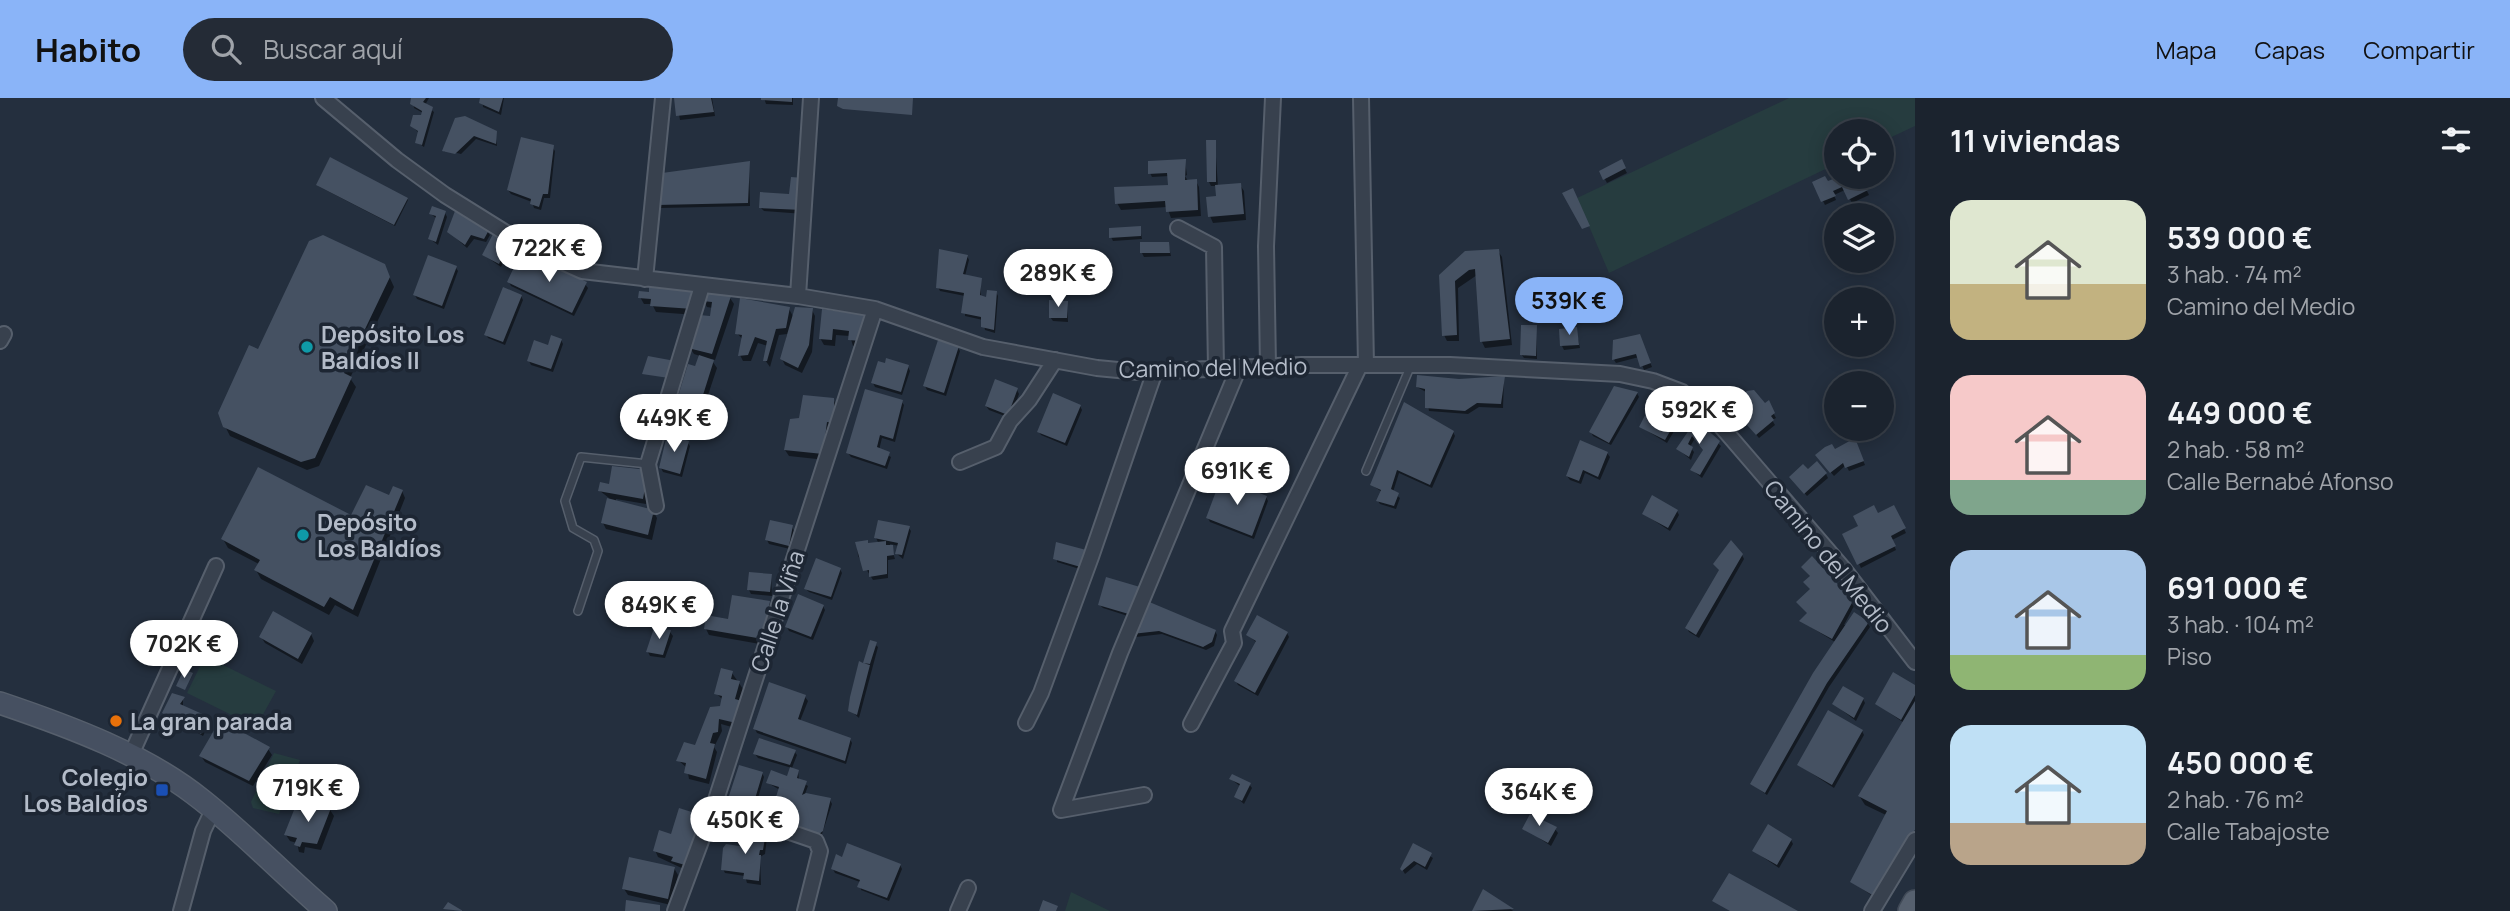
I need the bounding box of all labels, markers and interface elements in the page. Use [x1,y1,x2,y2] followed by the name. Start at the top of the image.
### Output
[183,18,673,81] search box
[35,27,141,72] text: Habito
[207,30,245,68] icon: search
[263,31,403,67] text: Buscar aquí
[2156,33,2217,66] text: Mapa
[2255,33,2325,66] text: Capas
[2363,33,2475,66] text: Compartir
[1824,119,1894,441] map controls
[1824,119,1894,189] button: locate
[1950,120,2120,161] text: 11 viviendas
[2437,121,2475,159] icon: filters
[1824,203,1894,273] button: layers
[2167,217,2312,258] text: 539 000 €
[492,225,606,284] pin: 722K €
[2006,228,2090,312] icon: home
[512,231,586,263] text: 722K €
[1001,250,1115,309] pin: 289K €
[1020,256,1096,288] text: 289K €
[2167,258,2302,290] text: 3 hab. · 74 m²
[1512,278,1626,337] pin: 539K €
[1531,284,1607,316] text: 539K €
[1824,287,1894,357] button: +
[2167,290,2355,322] text: Camino del Medio
[321,318,464,376] place label: Depósito Los Baldíos II
[299,339,315,355] marker: Depósito Los Baldíos II
[1119,349,1307,385] street label: Camino del Medio
[1824,371,1894,441] button: −
[1642,386,1756,446] pin: 592K €
[2167,392,2313,433] text: 449 000 €
[1661,393,1737,425] text: 592K €
[617,394,731,454] pin: 449K €
[636,401,712,433] text: 449K €
[2006,403,2090,487] icon: home
[2167,433,2304,465] text: 2 hab. · 58 m²
[1180,448,1294,507] pin: 691K €
[1201,454,1273,486] text: 691K €
[2167,465,2394,497] text: Calle Bernabé Afonso
[1757,473,1901,639] street label: Camino del Medio
[317,506,442,564] place label: Depósito Los Baldíos
[295,527,311,543] marker: Depósito Los Baldíos
[742,546,812,676] street label: Calle la Viña
[2167,567,2308,608] text: 691 000 €
[2006,578,2090,662] icon: home
[602,582,716,641] pin: 849K €
[621,588,697,620] text: 849K €
[2167,608,2314,640] text: 3 hab. · 104 m²
[127,620,241,680] pin: 702K €
[146,627,222,659] text: 702K €
[2167,640,2212,672] text: Piso
[130,705,292,737] place label: La gran parada
[108,713,124,729] marker: La gran parada
[2167,742,2314,783] text: 450 000 €
[2006,753,2090,837] icon: home
[24,761,148,819] place label: Colegio Los Baldíos
[251,764,365,824] pin: 719K €
[1482,768,1596,828] pin: 364K €
[272,771,344,803] text: 719K €
[1501,775,1577,807] text: 364K €
[154,782,170,798] marker: Colegio Los Baldíos
[2167,783,2304,815] text: 2 hab. · 76 m²
[688,796,802,856] pin: 450K €
[706,803,784,835] text: 450K €
[2167,815,2330,847] text: Calle Tabajoste

